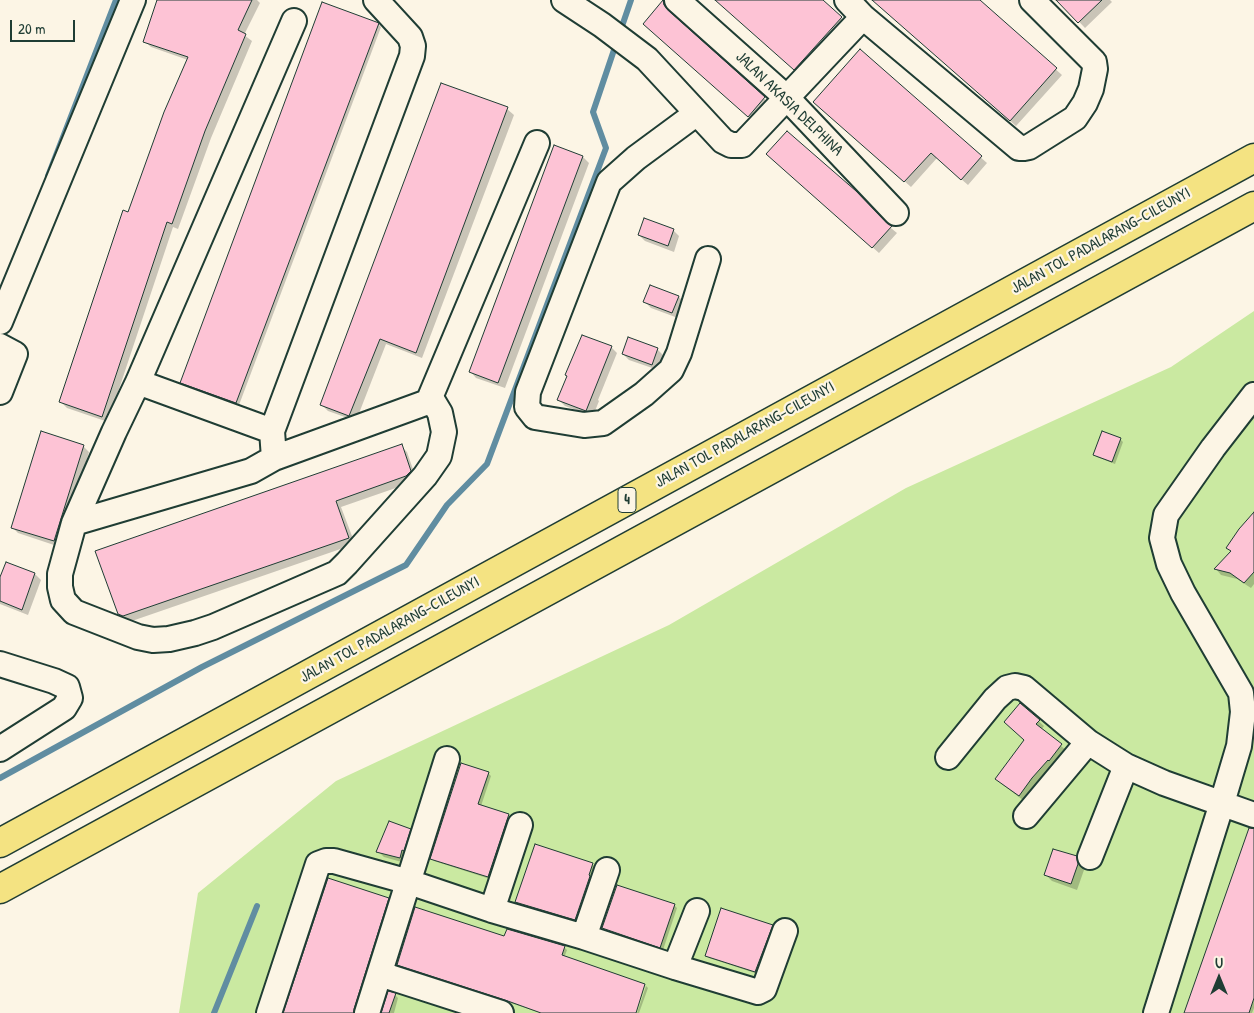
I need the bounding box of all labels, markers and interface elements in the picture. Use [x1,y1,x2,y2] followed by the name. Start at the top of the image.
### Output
[12,10,78,42] scale bar
[18,18,45,39] text: 20 m
[731,48,847,160] street label: JALAN AKASIA DELPHINA
[1008,184,1194,298] street label: JALAN TOL PADALARANG–CILEUNYI
[652,378,838,492] street label: JALAN TOL PADALARANG–CILEUNYI
[618,488,636,512] road number: 4
[297,573,483,687] street label: JALAN TOL PADALARANG–CILEUNYI
[1194,953,1244,1003] north arrow
[1215,953,1223,972] text: U

